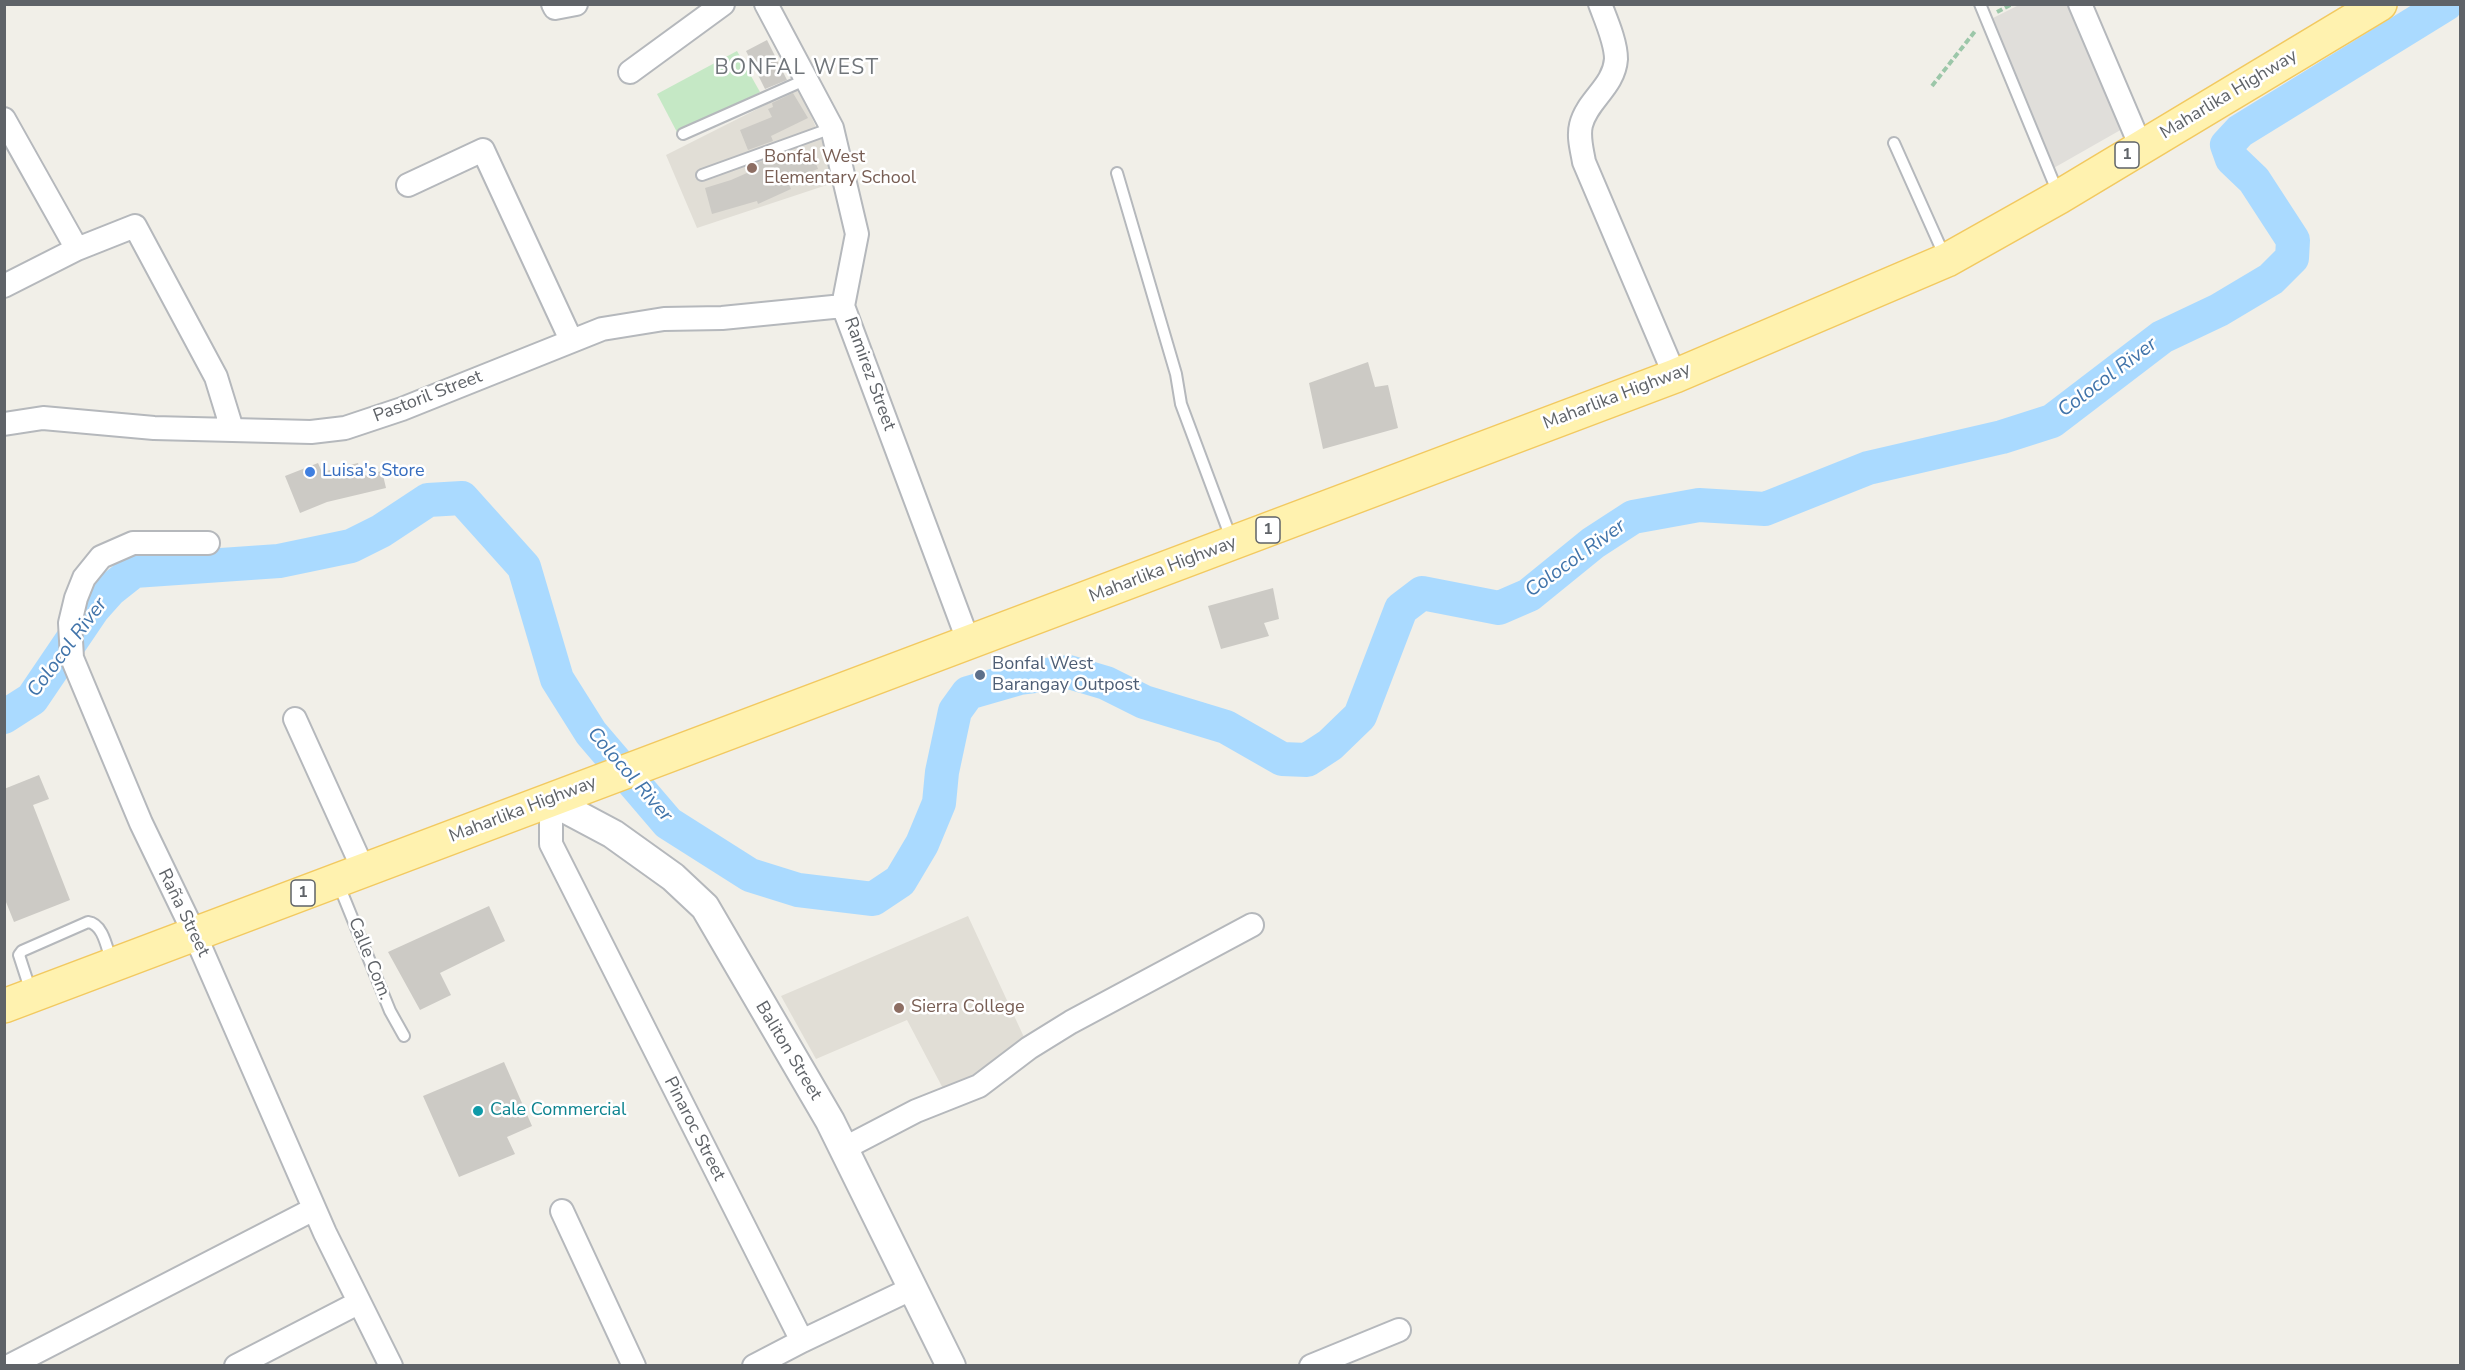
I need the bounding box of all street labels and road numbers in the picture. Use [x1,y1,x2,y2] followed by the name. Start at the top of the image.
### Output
[2157,46,2301,144] street label: Maharlika Highway
[2115,142,2139,168] road number: 1
[838,314,900,434] street label: Ramirez Street
[1540,359,1694,435] street label: Maharlika Highway
[370,366,486,428] street label: Pastoril Street
[1256,517,1280,543] road number: 1
[1086,532,1240,608] street label: Maharlika Highway
[446,772,600,848] street label: Maharlika Highway
[152,866,214,960] street label: Raña Street
[291,880,315,906] road number: 1
[343,915,395,1003] street label: Calle Com.
[750,998,826,1104] street label: Baliton Street
[659,1073,729,1185] street label: Pinaroc Street

